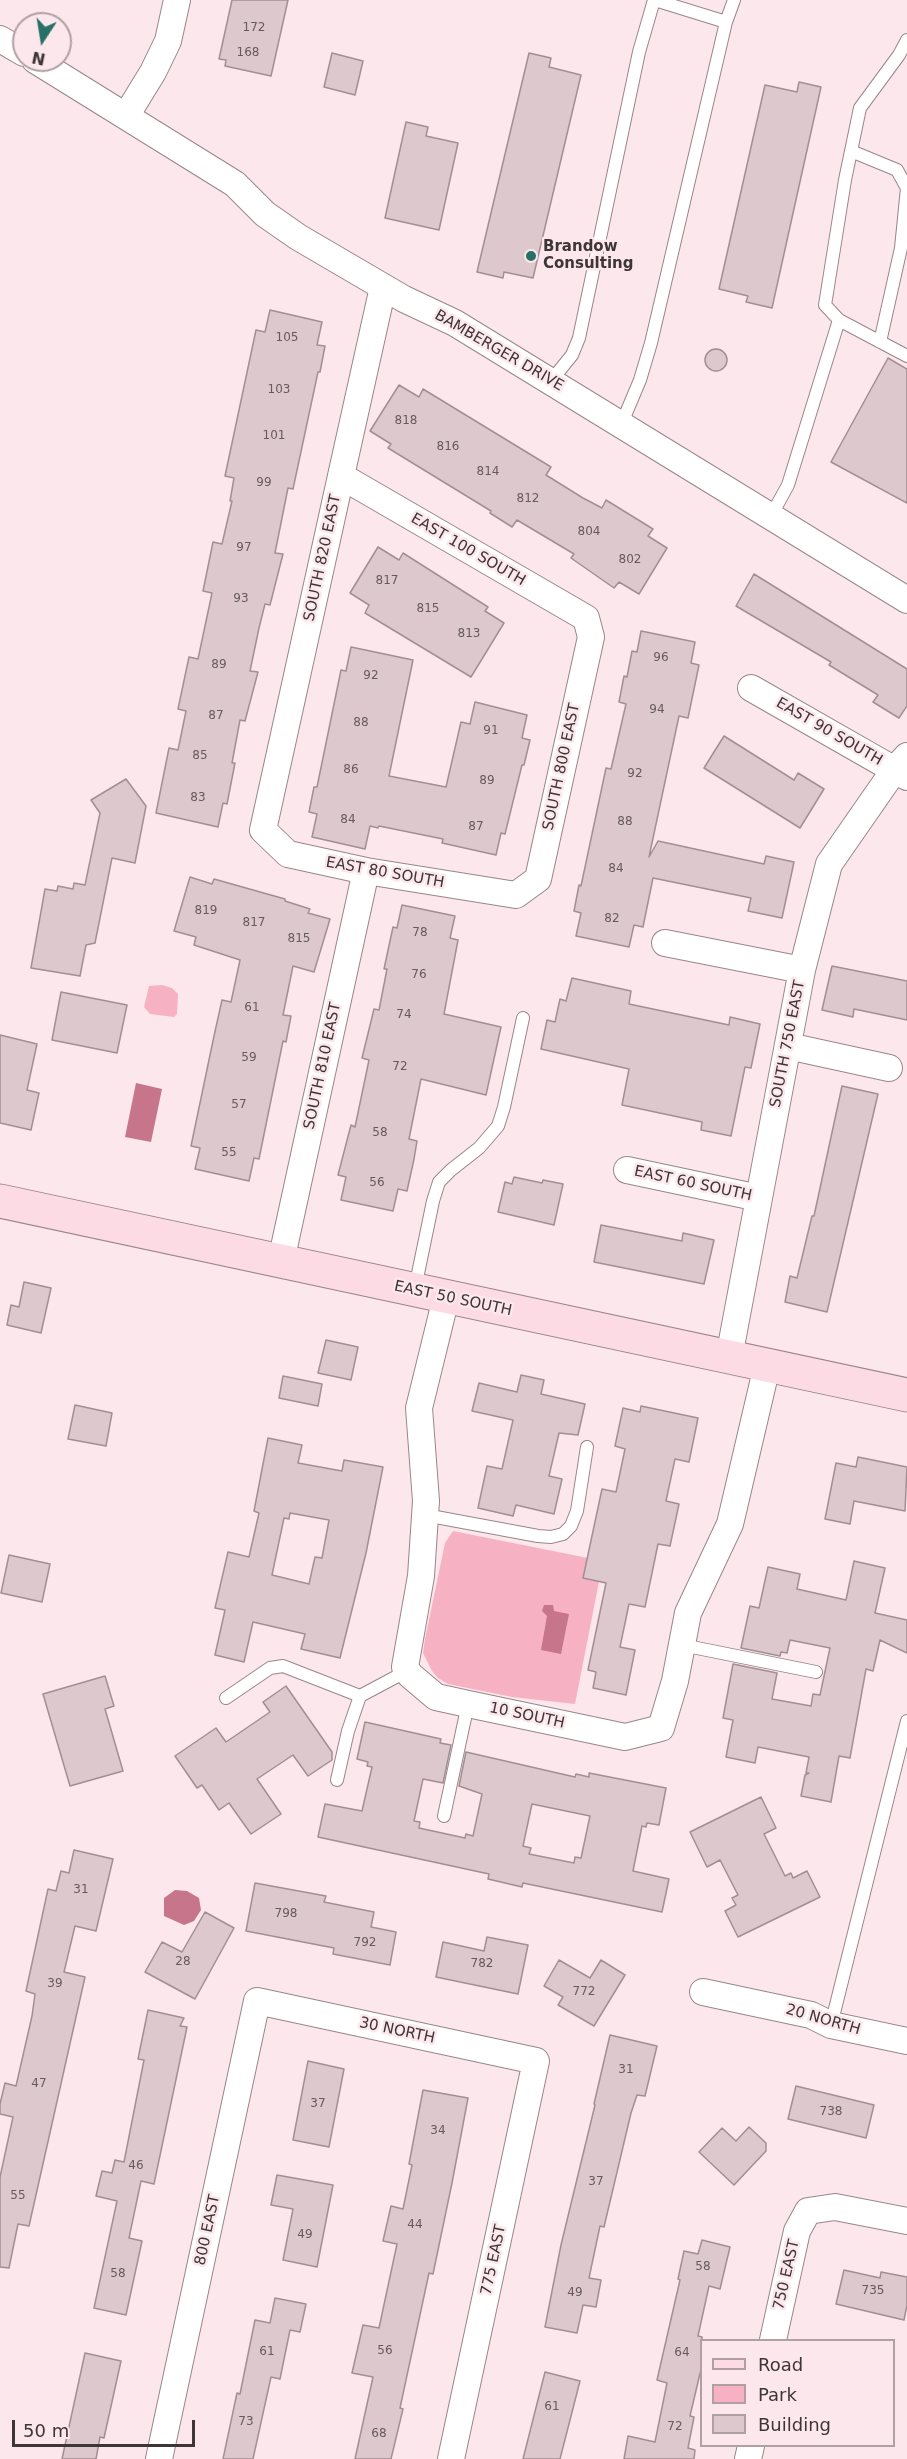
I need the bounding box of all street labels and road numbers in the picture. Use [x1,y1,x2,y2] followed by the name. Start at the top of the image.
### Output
[431,307,567,395] street label: BAMBERGER DRIVE
[301,493,345,623] street label: SOUTH 820 EAST
[407,510,529,590] street label: EAST 100 SOUTH
[773,694,885,770] street label: EAST 90 SOUTH
[540,702,584,832] street label: SOUTH 800 EAST
[324,854,446,892] street label: EAST 80 SOUTH
[767,979,809,1109] street label: SOUTH 750 EAST
[301,1001,345,1131] street label: SOUTH 810 EAST
[633,1163,753,1205] street label: EAST 60 SOUTH
[393,1278,513,1320] street label: EAST 50 SOUTH
[488,1699,566,1733] street label: 10 SOUTH
[784,2001,862,2039] street label: 20 NORTH
[358,2014,436,2048] street label: 30 NORTH
[192,2193,224,2267] street label: 800 EAST
[478,2223,510,2297] street label: 775 EAST
[770,2238,804,2312] street label: 750 EAST

